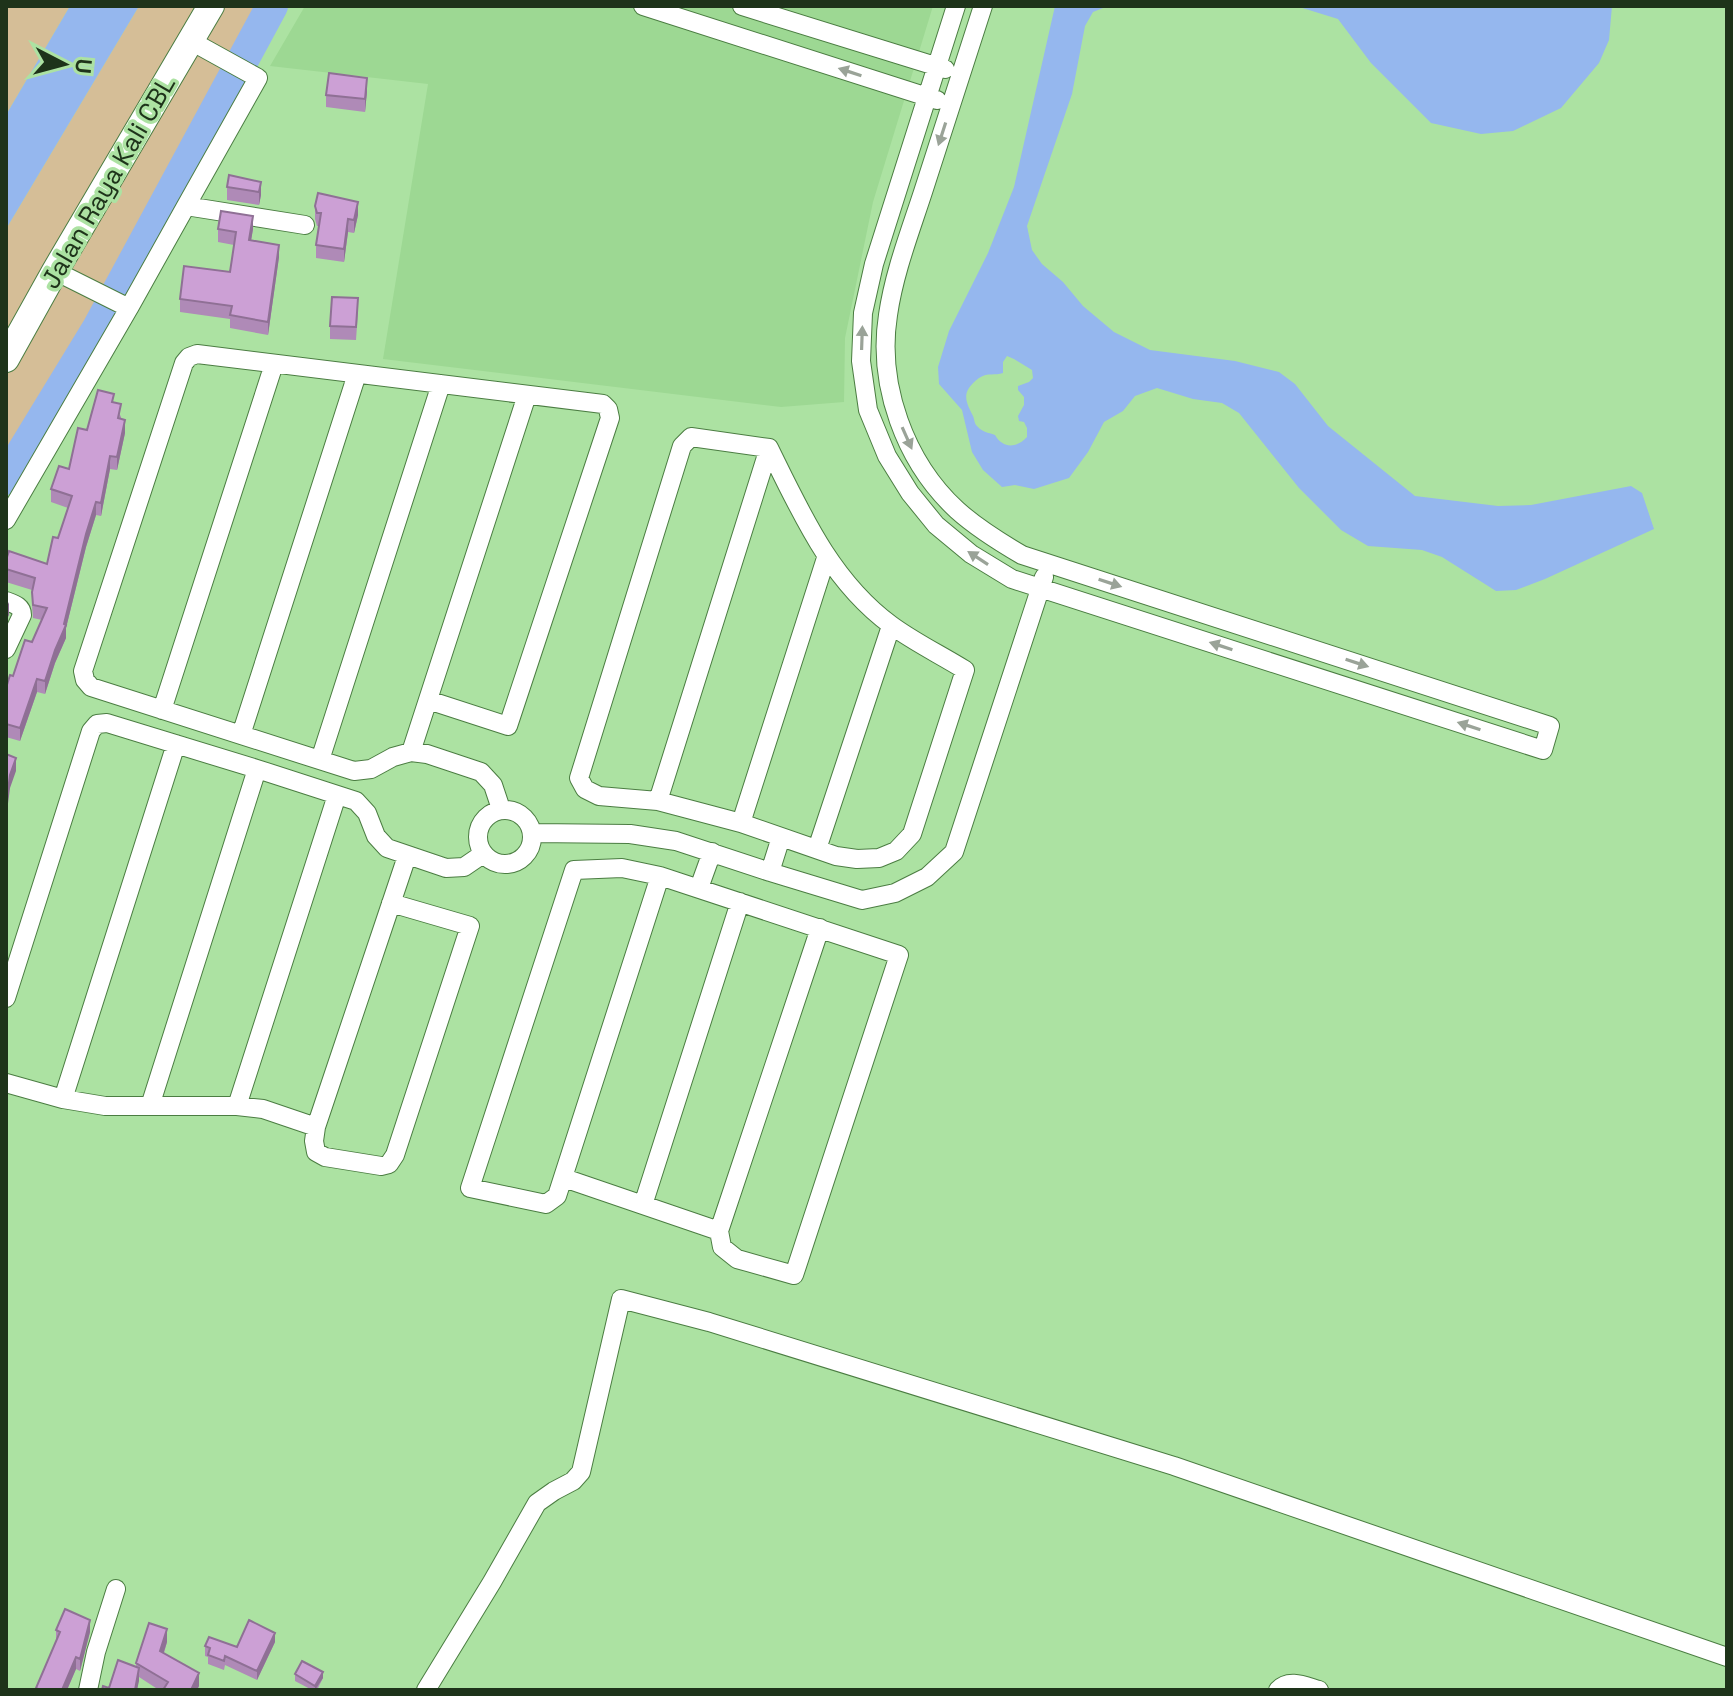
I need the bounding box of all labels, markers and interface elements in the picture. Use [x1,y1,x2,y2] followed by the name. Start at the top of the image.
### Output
[24,24,104,104] north arrow
[69,57,99,75] text: U
[838,65,862,78] one-way arrow
[33,69,183,295] street label: Jalan Raya Kali CBL
[935,122,948,146] one-way arrow
[855,325,868,350] one-way arrow
[900,426,914,450] one-way arrow
[967,551,989,565] one-way arrow
[1098,577,1122,590] one-way arrow
[1209,639,1233,651] one-way arrow
[1346,658,1370,670] one-way arrow
[1456,720,1480,732] one-way arrow

